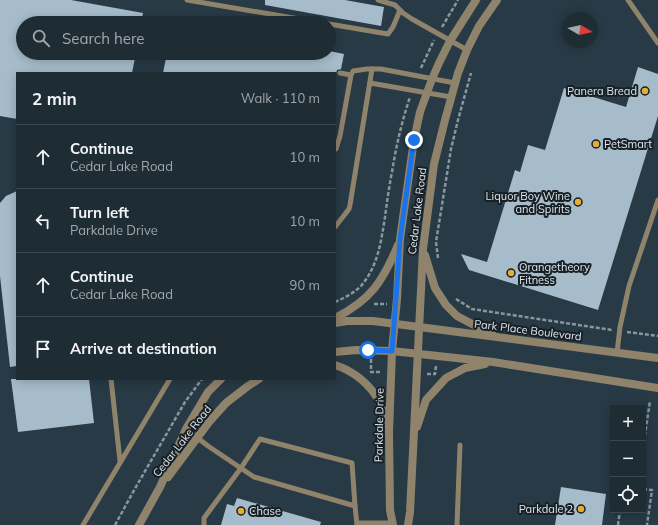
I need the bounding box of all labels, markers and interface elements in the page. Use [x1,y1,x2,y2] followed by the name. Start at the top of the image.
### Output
[562,12,598,48] north arrow
[16,16,336,60] search box
[30,27,52,49] icon: search
[62,29,144,48] text: Search here
[567,84,637,98] place label: Panera Bread
[640,86,650,96] marker: Panera Bread
[32,88,77,109] text: 2 min
[241,90,320,106] text: Walk · 110 m
[405,131,423,149] route end
[604,137,652,151] place label: PetSmart
[70,139,133,158] text: Continue
[591,139,601,149] marker: PetSmart
[32,146,54,168] icon: ahead
[290,149,320,165] text: 10 m
[70,158,173,174] text: Cedar Lake Road
[405,167,429,255] street label: Cedar Lake Road
[486,189,570,216] place label: Liquor Boy Wine and Spirits
[573,197,583,207] marker: Liquor Boy Wine and Spirits
[70,203,129,222] text: Turn left
[32,210,54,232] icon: left
[290,213,320,229] text: 10 m
[70,222,158,238] text: Parkdale Drive
[519,260,590,287] place label: Orangetheory Fitness
[70,267,133,286] text: Continue
[506,268,516,278] marker: Orangetheory Fitness
[32,274,54,296] icon: ahead
[290,277,320,293] text: 90 m
[70,286,173,302] text: Cedar Lake Road
[474,316,582,344] street label: Park Place Boulevard
[32,338,54,360] icon: arrive
[70,339,217,358] text: Arrive at destination
[359,341,377,359] route start
[371,388,387,462] street label: Parkdale Drive
[150,402,214,480] street label: Cedar Lake Road
[610,405,646,513] map controls
[610,405,646,441] button: +
[610,441,646,477] button: −
[610,477,646,513] button: locate
[519,502,573,516] place label: Parkdale 2
[249,504,281,518] place label: Chase
[576,504,586,514] marker: Parkdale 2
[236,506,246,516] marker: Chase

